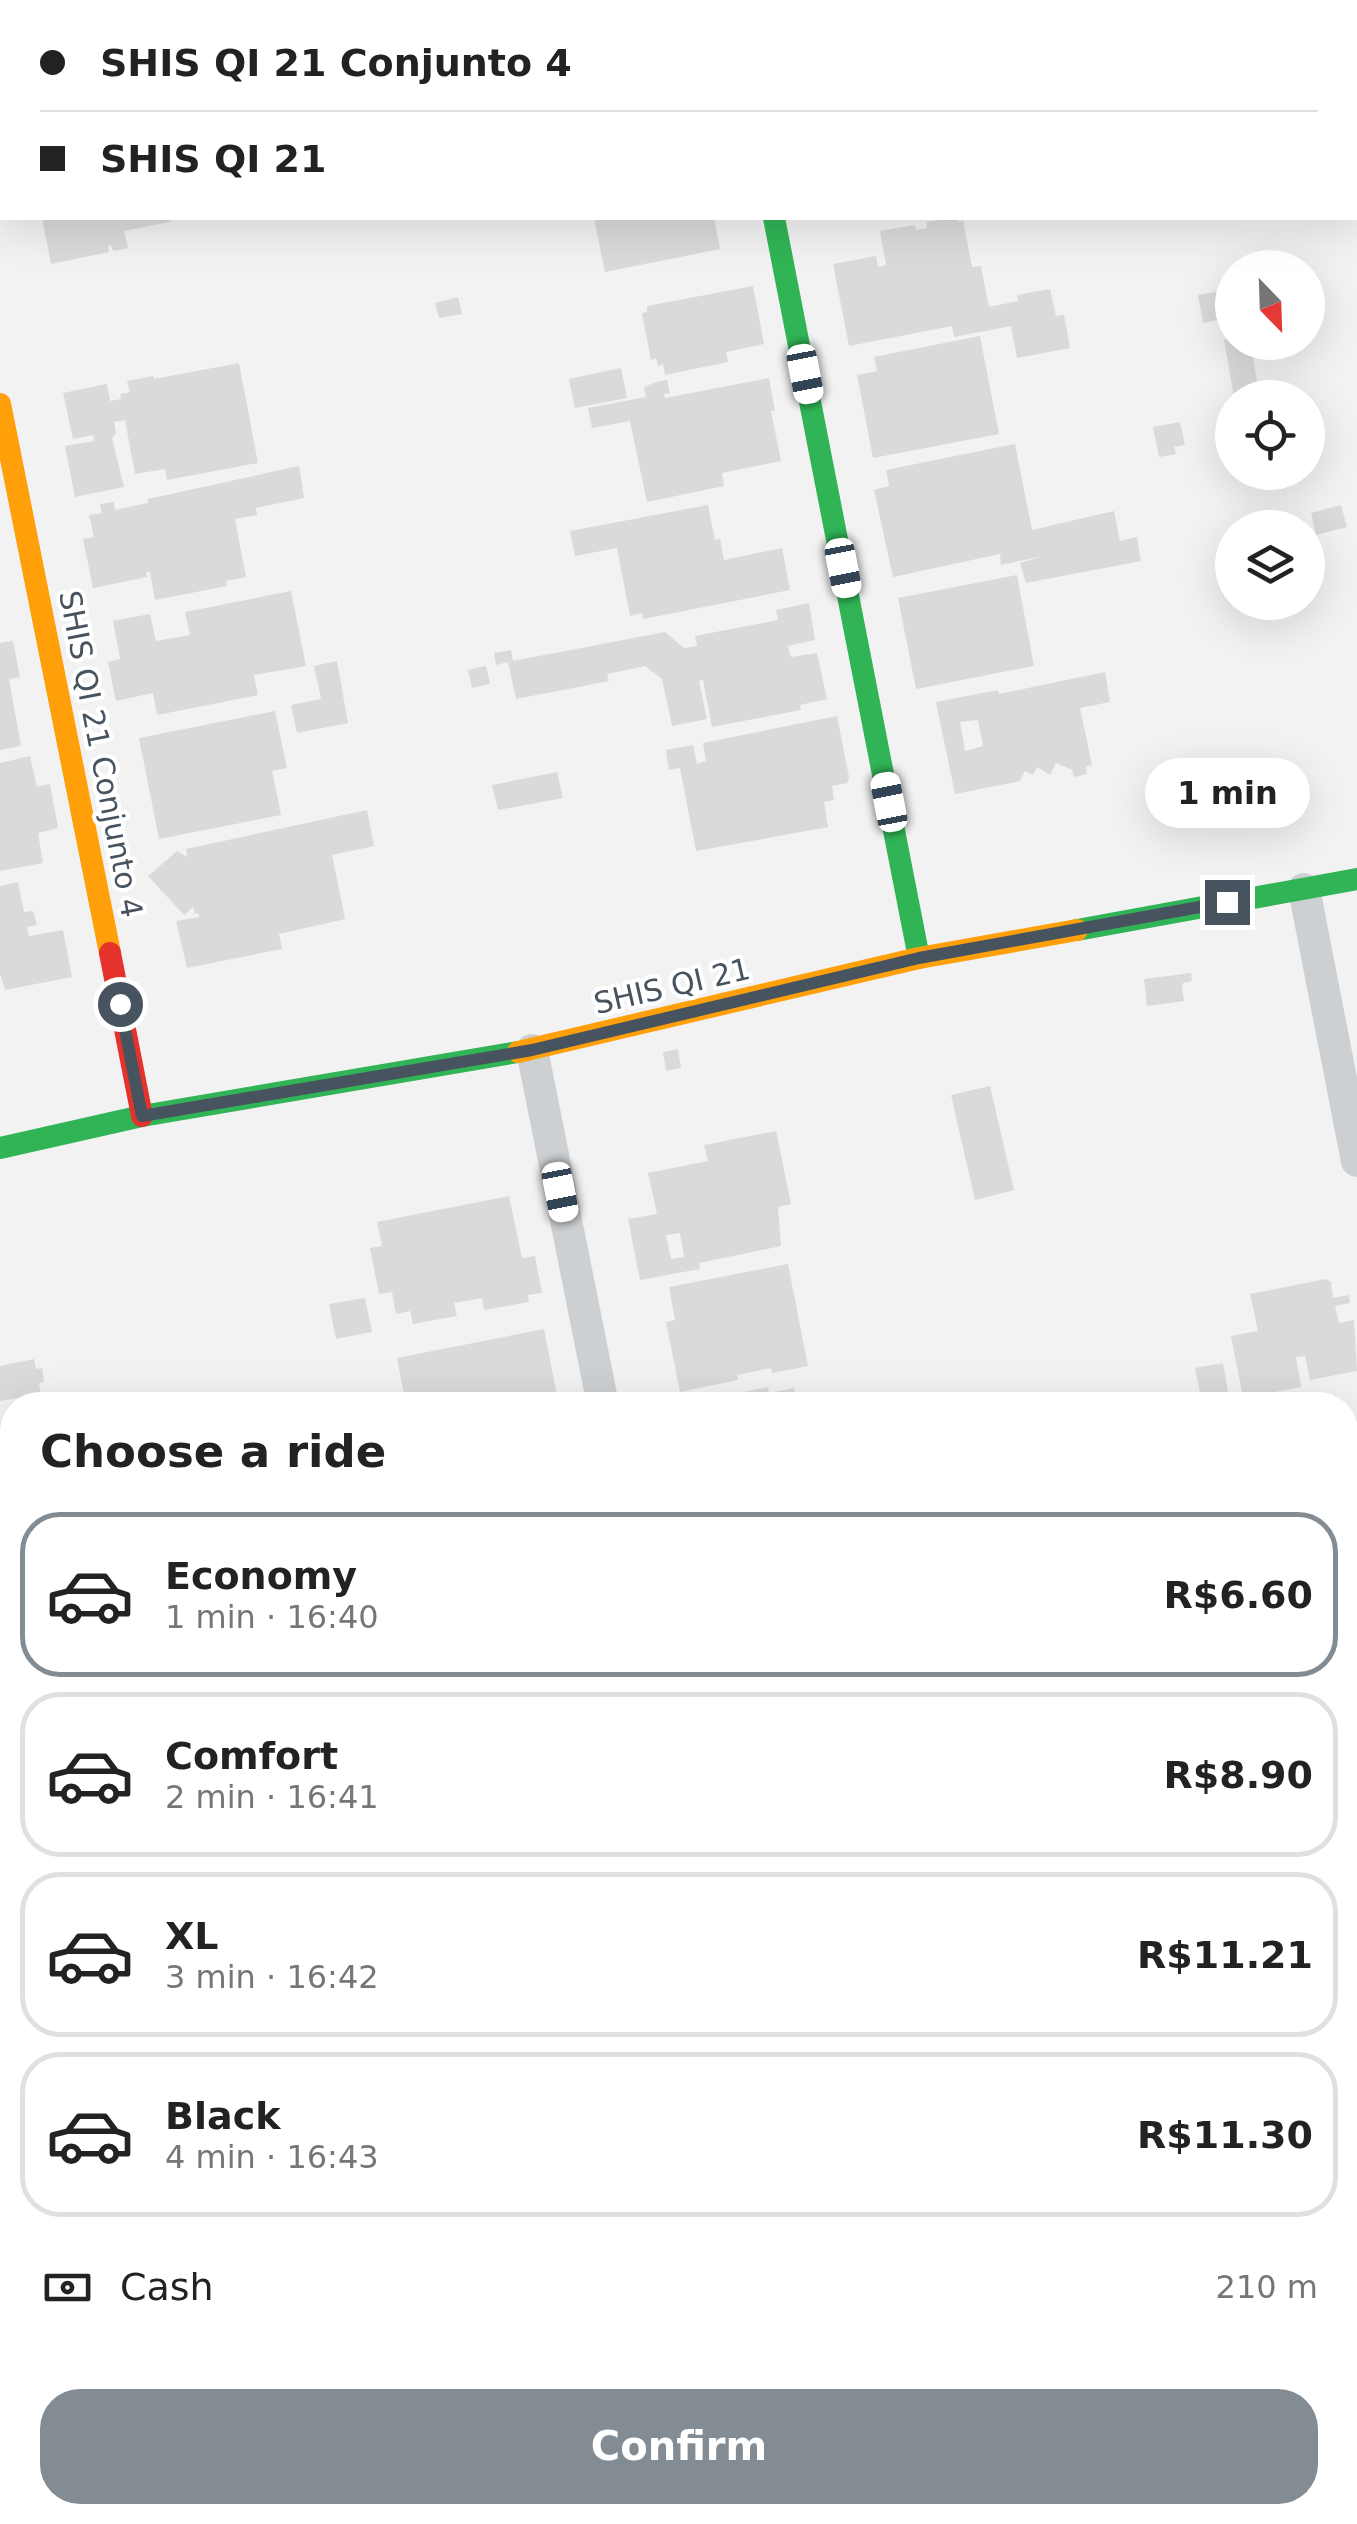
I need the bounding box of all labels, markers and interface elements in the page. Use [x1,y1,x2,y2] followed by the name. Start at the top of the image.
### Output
[100,41,572,85] text: SHIS QI 21 Conjunto 4
[100,137,326,181] text: SHIS QI 21
[1215,250,1325,360] north arrow
[1215,250,1325,620] map controls
[785,342,825,406] car
[1215,380,1325,490] button: locate
[1215,510,1325,620] button: layers
[823,536,863,600] car
[52,588,150,920] street label: SHIS QI 21 Conjunto 4
[1144,757,1310,827] callout: 1 min
[869,770,909,834] car
[1177,774,1278,812] text: 1 min
[1205,880,1250,925] route end
[591,951,753,1021] street label: SHIS QI 21
[98,982,143,1027] route start
[540,1160,580,1224] car
[40,1425,386,1478] text: Choose a ride
[45,1550,135,1640] icon: car
[165,1554,357,1598] text: Economy
[1164,1573,1313,1617] text: R$6.60
[165,1598,379,1636] text: 1 min · 16:40
[45,1730,135,1820] icon: car
[165,1734,338,1778] text: Comfort
[1164,1753,1313,1797] text: R$8.90
[165,1778,379,1816] text: 2 min · 16:41
[45,1910,135,2000] icon: car
[165,1914,219,1958] text: XL
[1137,1933,1313,1977] text: R$11.21
[165,1958,379,1996] text: 3 min · 16:42
[45,2090,135,2180] icon: car
[165,2094,280,2138] text: Black
[1137,2113,1313,2157] text: R$11.30
[165,2138,379,2176] text: 4 min · 16:43
[40,2260,95,2315] icon: cash
[120,2265,214,2309] text: Cash
[1216,2268,1318,2306] text: 210 m
[40,2389,1318,2504] button: Confirm

